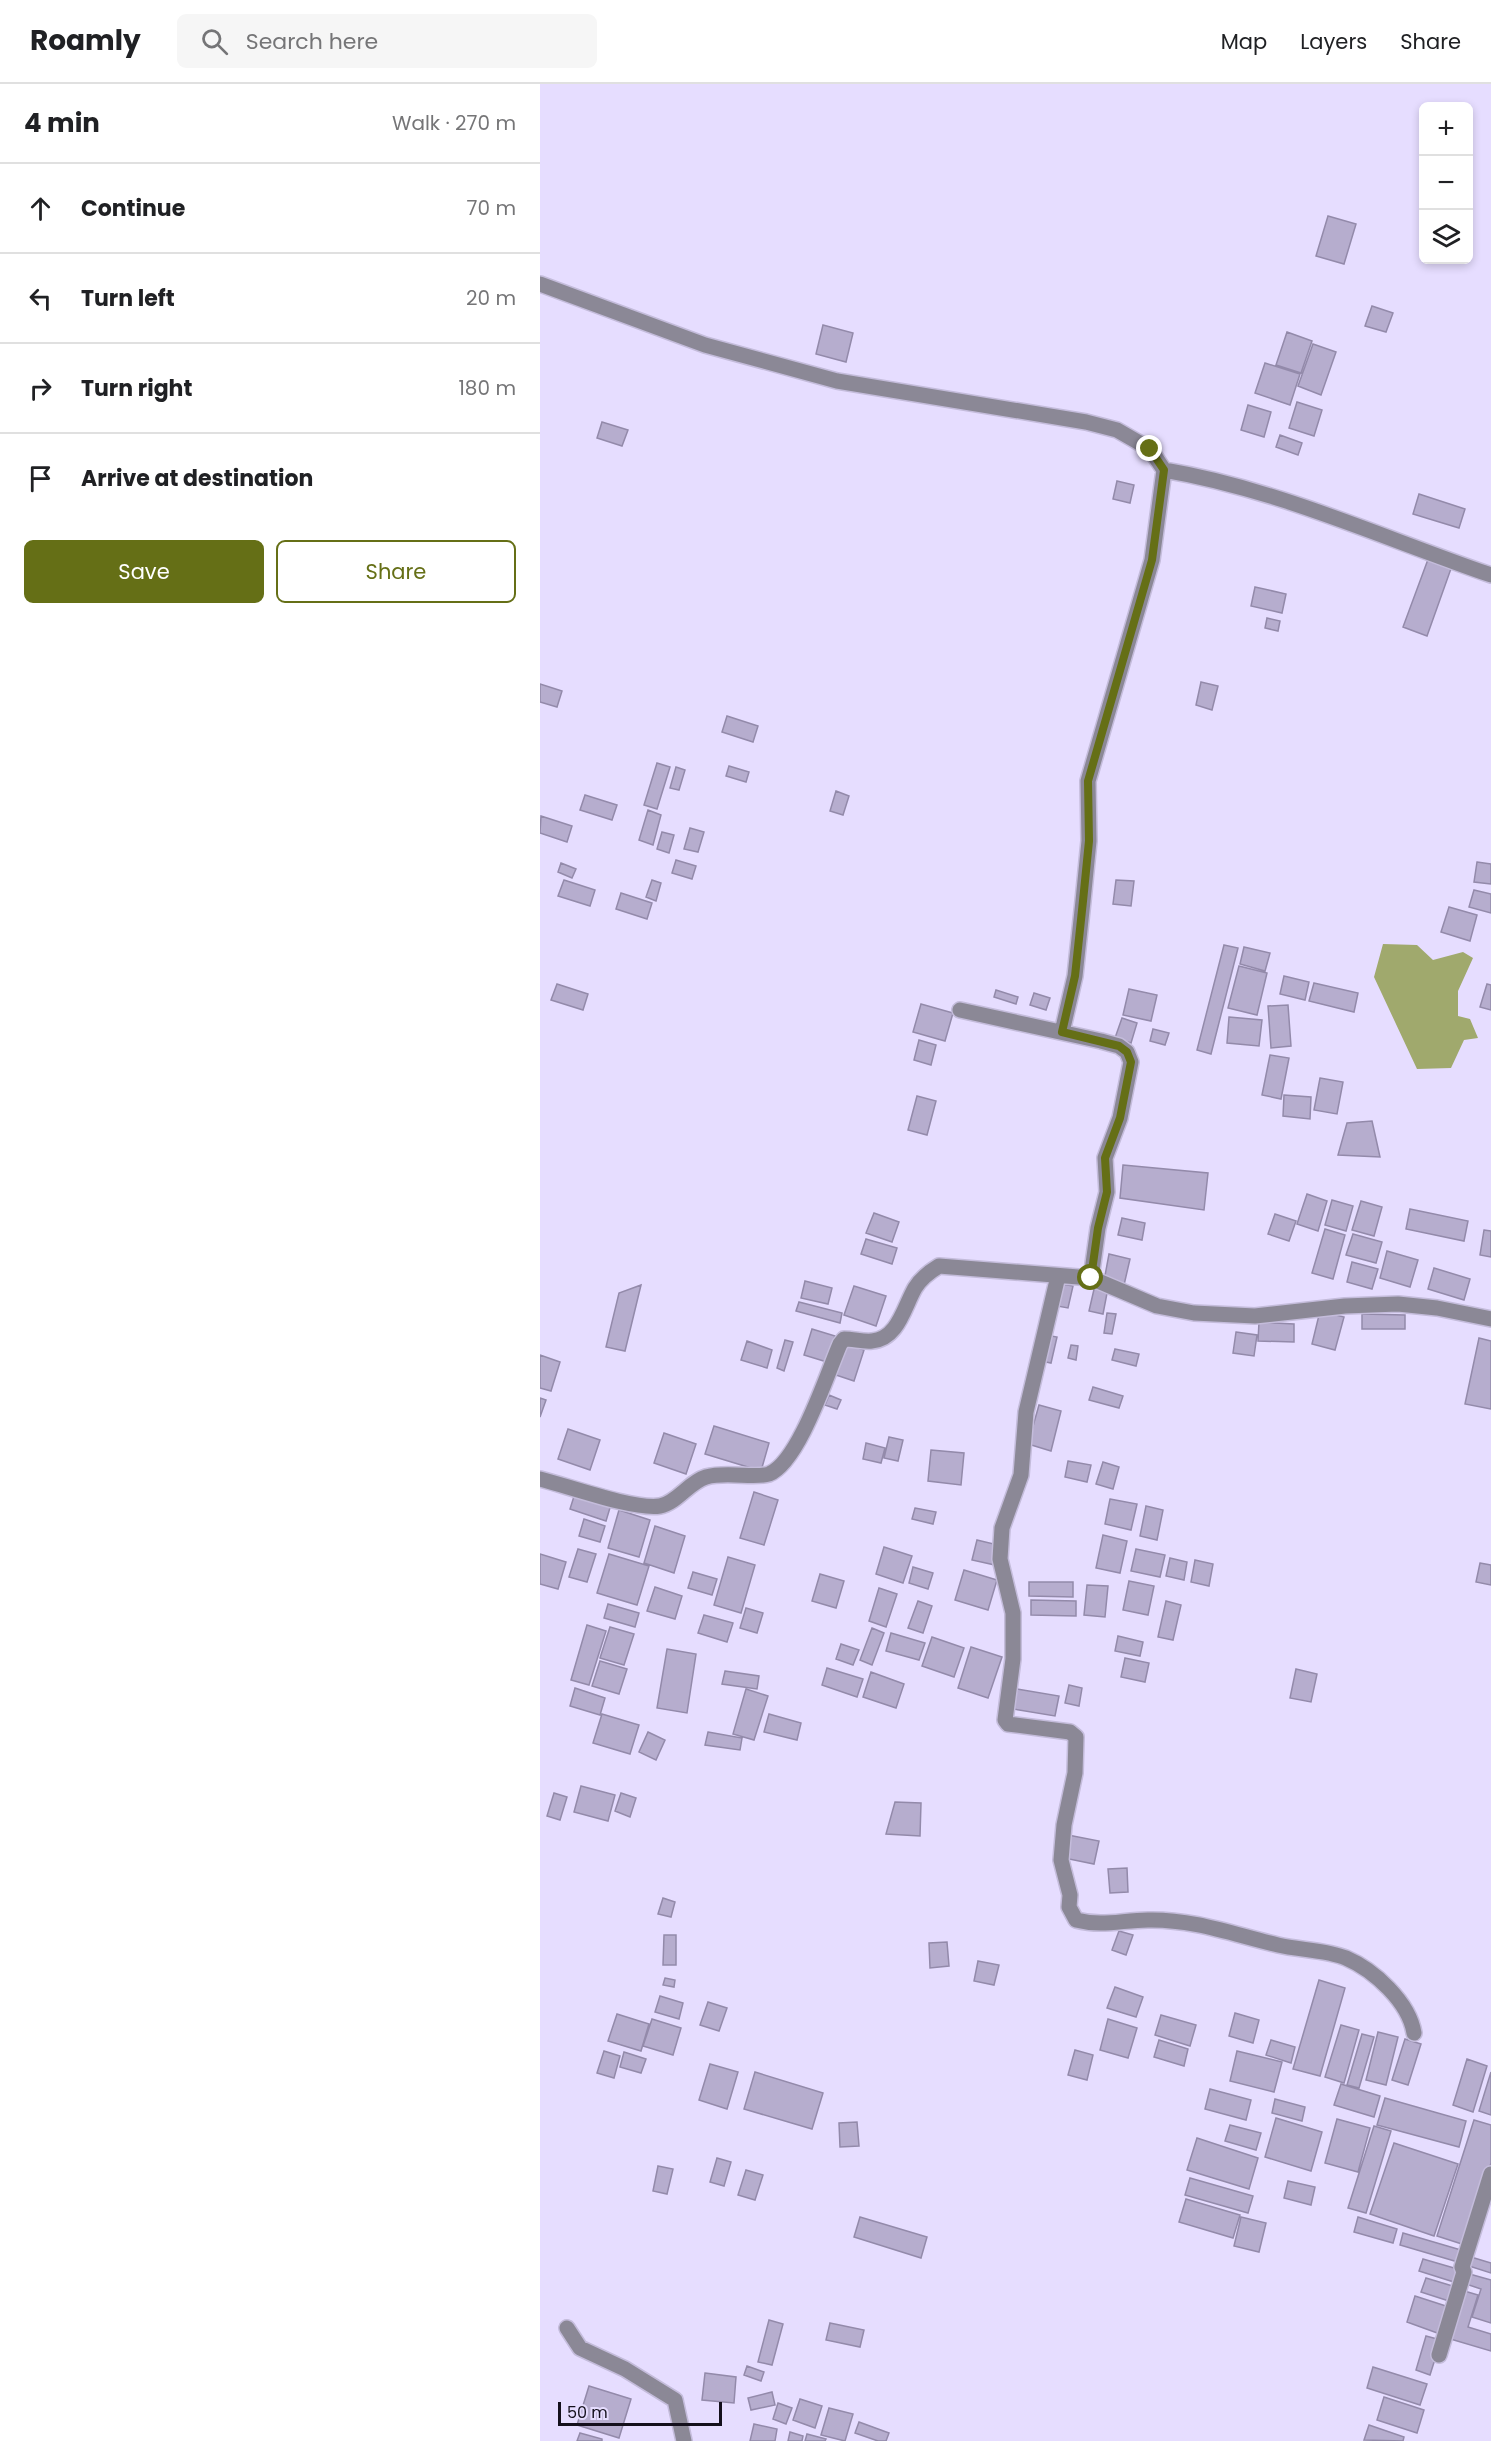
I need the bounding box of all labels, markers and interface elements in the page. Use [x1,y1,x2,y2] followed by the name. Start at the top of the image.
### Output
[177,14,597,68] search box
[30,21,141,60] text: Roamly
[198,25,231,58] icon: search
[246,26,378,57] text: Search here
[1221,27,1267,56] text: Map
[1300,27,1367,56] text: Layers
[1400,27,1461,56] text: Share
[1419,102,1473,264] map controls
[1419,102,1473,156] button: +
[24,105,100,141] text: 4 min
[392,109,516,137] text: Walk · 270 m
[1419,156,1473,210] button: −
[24,192,57,225] icon: ahead
[81,193,185,224] text: Continue
[467,194,516,222] text: 70 m
[1419,210,1473,264] button: layers
[24,282,57,315] icon: left
[81,283,175,314] text: Turn left
[466,284,516,312] text: 20 m
[24,372,57,405] icon: right
[81,373,192,404] text: Turn right
[458,374,516,402] text: 180 m
[1136,435,1162,461] route end
[24,462,57,495] icon: arrive
[81,463,313,494] text: Arrive at destination
[24,540,264,603] button: Save
[276,540,516,603] button: Share
[1077,1264,1103,1290] route start
[558,2399,722,2426] scale bar
[567,2401,608,2424] text: 50 m

